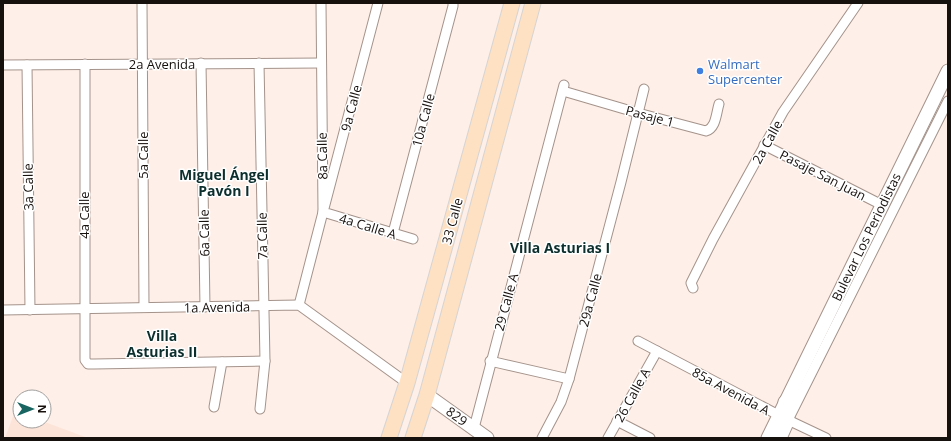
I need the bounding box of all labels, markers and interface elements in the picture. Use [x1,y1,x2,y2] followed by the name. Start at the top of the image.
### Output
[129,55,195,73] street label: 2a Avenida
[708,55,783,88] place label: Walmart Supercenter
[695,66,705,76] marker: Walmart Supercenter
[336,83,366,133] street label: 9a Calle
[407,91,439,149] street label: 10a Calle
[624,101,676,131] street label: Pasaje 1
[748,117,786,167] street label: 2a Calle
[134,131,152,179] street label: 5a Calle
[313,132,331,180] street label: 8a Calle
[777,145,869,205] street label: Pasaje San Juan
[19,163,37,211] street label: 3a Calle
[179,165,269,200] district label: Miguel Ángel Pavón I
[827,170,905,304] street label: Bulevar Los Periodistas
[75,191,93,239] street label: 4a Calle
[437,196,467,246] street label: 33 Calle
[195,209,213,257] street label: 6a Calle
[337,209,400,243] street label: 4a Calle A
[253,212,271,260] street label: 7a Calle
[510,238,610,257] district label: Villa Asturias I
[490,270,523,333] street label: 29 Calle A
[574,271,606,329] street label: 29a Calle
[184,297,250,317] street label: 1a Avenida
[127,326,197,361] district label: Villa Asturias II
[689,363,774,419] street label: 85a Avenida A
[610,364,655,425] street label: 26 Calle A
[12,389,52,429] north arrow
[443,402,471,430] street label: 829
[35,405,50,413] text: N

